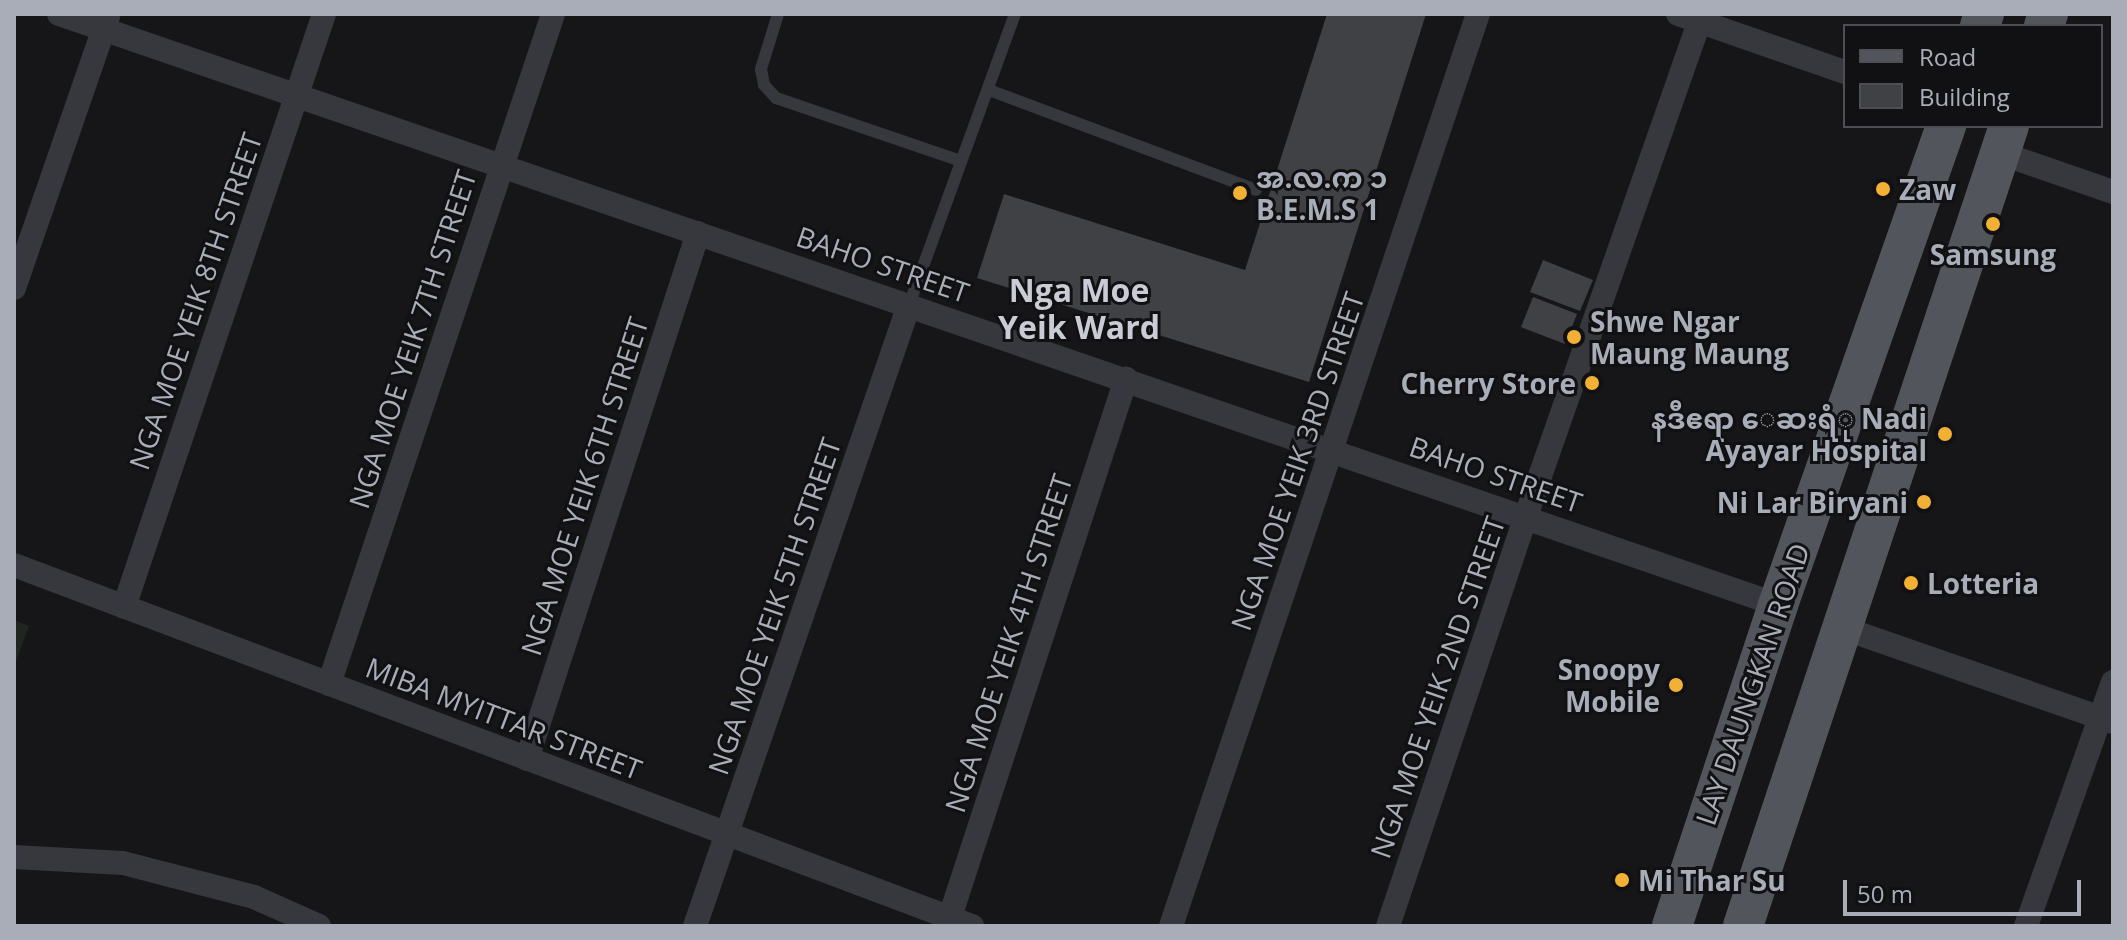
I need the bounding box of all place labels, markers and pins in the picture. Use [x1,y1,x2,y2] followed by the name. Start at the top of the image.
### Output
[1256,160,1387,226] place label: အ.လ.က ၁ B.E.M.S 1
[1899,172,1956,206] place label: Zaw
[1874,180,1892,198] marker: Zaw
[1231,184,1249,202] marker: အ.လ.က ၁ B.E.M.S 1
[1984,215,2002,233] marker: Samsung
[1930,237,2056,271] place label: Samsung
[1590,304,1789,370] place label: Shwe Ngar Maung Maung
[1565,328,1583,346] marker: Shwe Ngar Maung Maung
[1400,366,1576,400] place label: Cherry Store
[1583,374,1601,392] marker: Cherry Store
[1651,401,1927,467] place label: နဒီဧရာ ေဆးရံု Nadi Ayayar Hospital
[1934,423,1956,445] marker: နဒီဧရာ ေဆးရံု Nadi Ayayar Hospital
[1717,485,1908,519] place label: Ni Lar Biryani
[1915,493,1933,511] marker: Ni Lar Biryani
[1927,566,2039,600] place label: Lotteria
[1902,574,1920,592] marker: Lotteria
[1558,652,1660,718] place label: Snoopy Mobile
[1667,676,1685,694] marker: Snoopy Mobile
[1638,863,1786,897] place label: Mi Thar Su
[1613,871,1631,889] marker: Mi Thar Su

